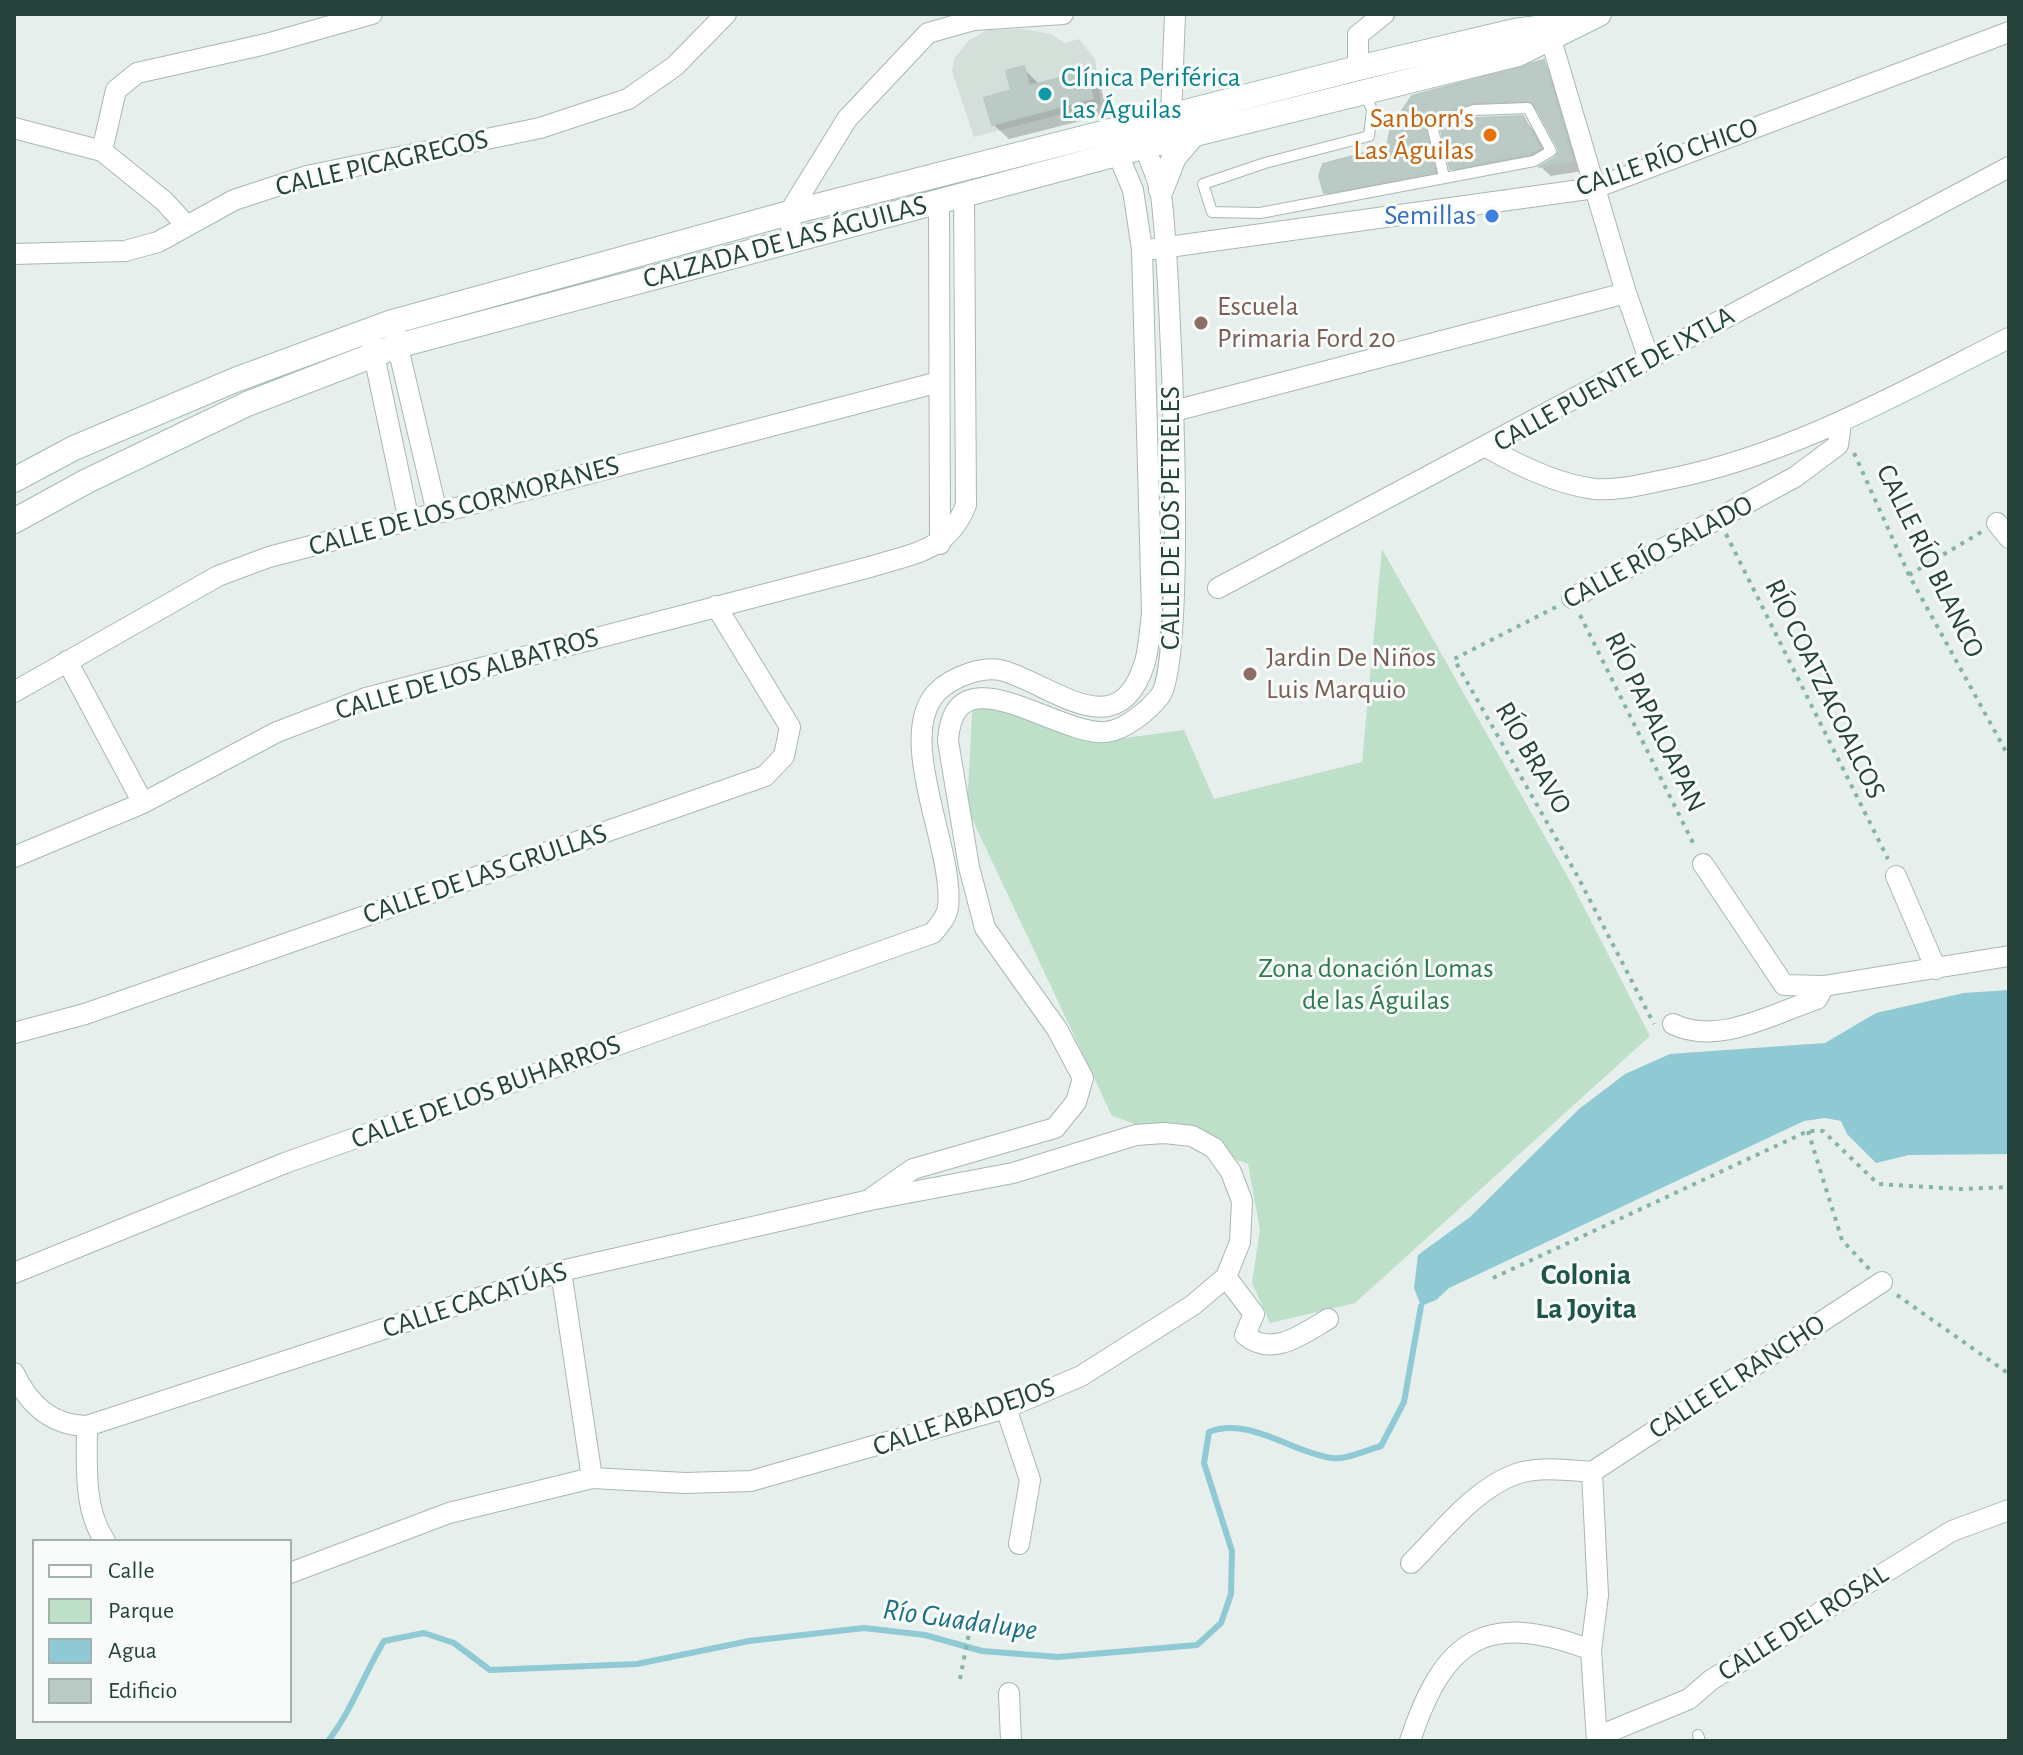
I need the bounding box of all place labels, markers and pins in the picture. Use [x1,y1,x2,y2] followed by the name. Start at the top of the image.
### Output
[1061,61,1241,127] place label: Clínica Periférica Las Águilas
[1036,85,1054,103] marker: Clínica Periférica Las Águilas
[1353,102,1474,168] place label: Sanborn's Las Águilas
[1481,126,1499,144] marker: Sanborn's Las Águilas
[1384,199,1476,233] place label: Semillas
[1483,207,1501,225] marker: Semillas
[1217,290,1396,356] place label: Escuela Primaria Ford 20
[1192,314,1210,332] marker: Escuela Primaria Ford 20
[1266,641,1436,707] place label: Jardin De Niños Luis Marquio
[1241,665,1259,683] marker: Jardin De Niños Luis Marquio

